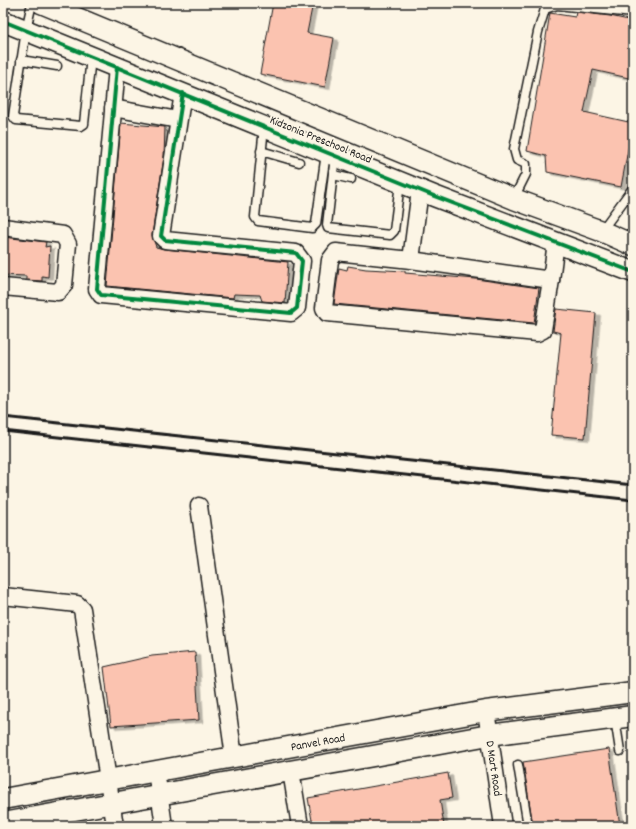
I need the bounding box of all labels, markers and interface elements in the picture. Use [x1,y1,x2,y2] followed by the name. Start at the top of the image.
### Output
[267,112,374,169] street label: Kidzonia Preschool Road
[289,730,347,756] street label: Panvel Road
[481,740,505,797] street label: D Mart Road

